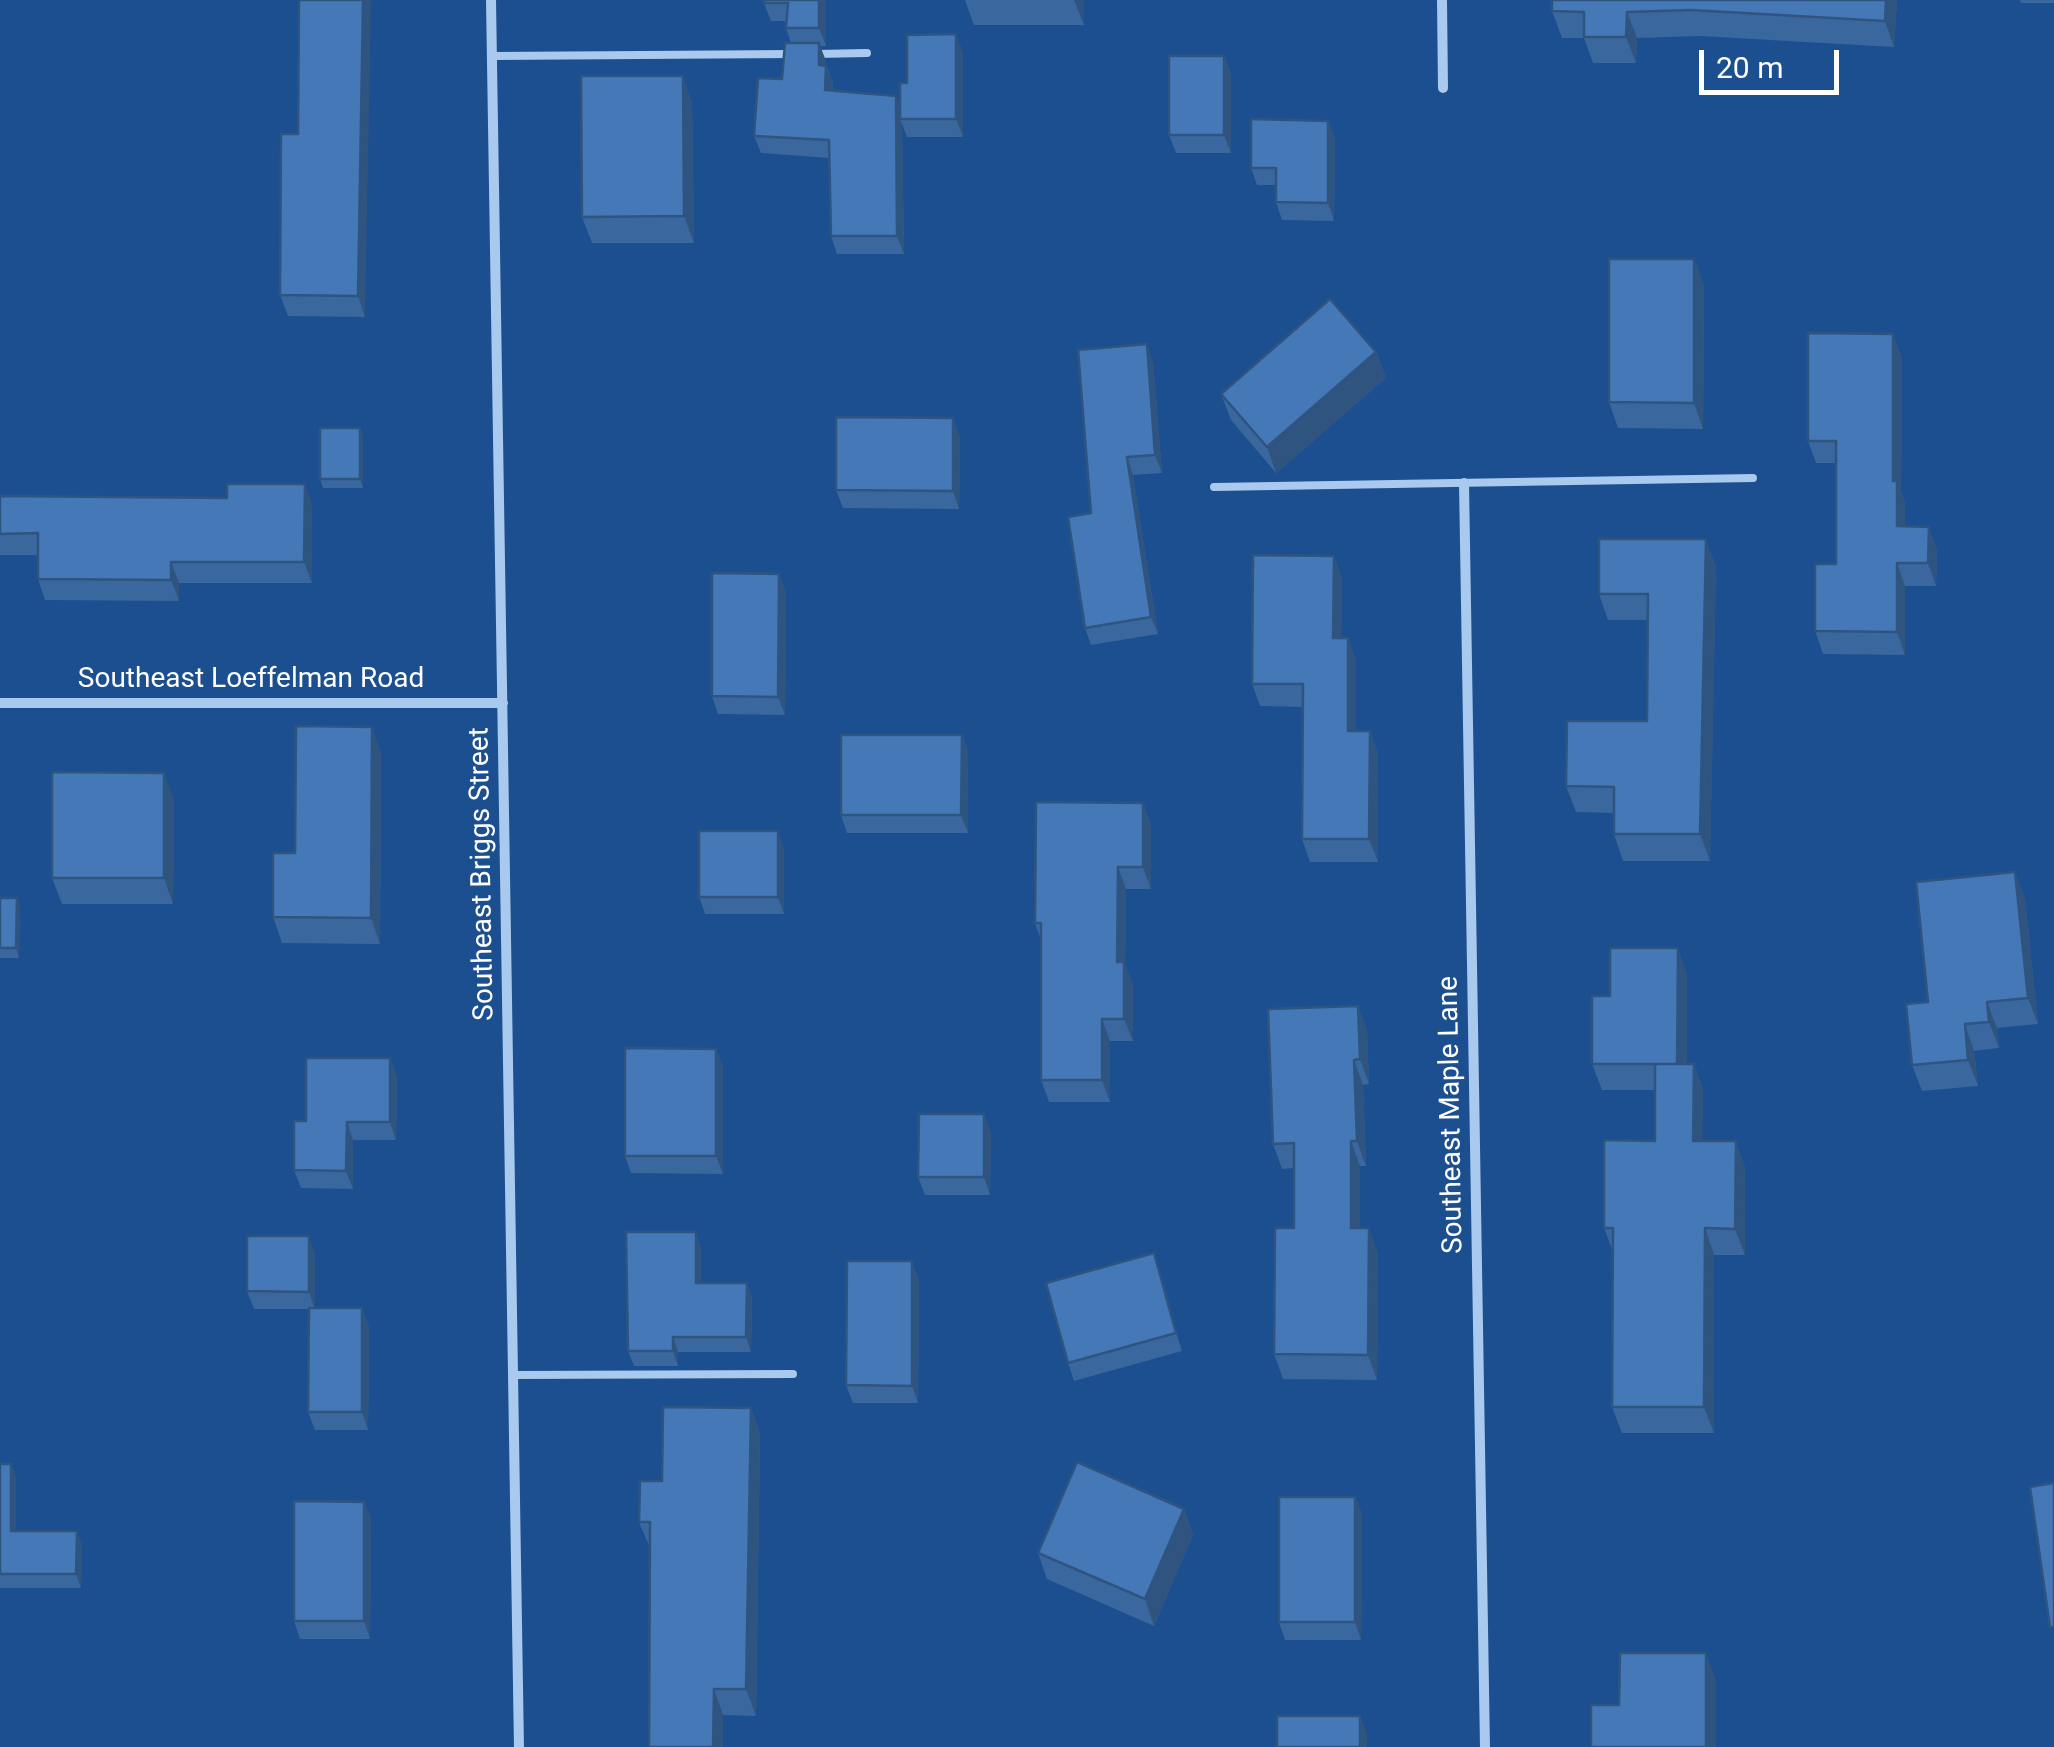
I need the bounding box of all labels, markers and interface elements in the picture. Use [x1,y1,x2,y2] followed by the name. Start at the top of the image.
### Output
[1704,30,1844,92] scale bar
[1716,50,1783,85] text: 20 m
[78,663,424,697] street label: Southeast Loeffelman Road
[464,727,502,1021] street label: Southeast Briggs Street
[1433,976,1471,1254] street label: Southeast Maple Lane

